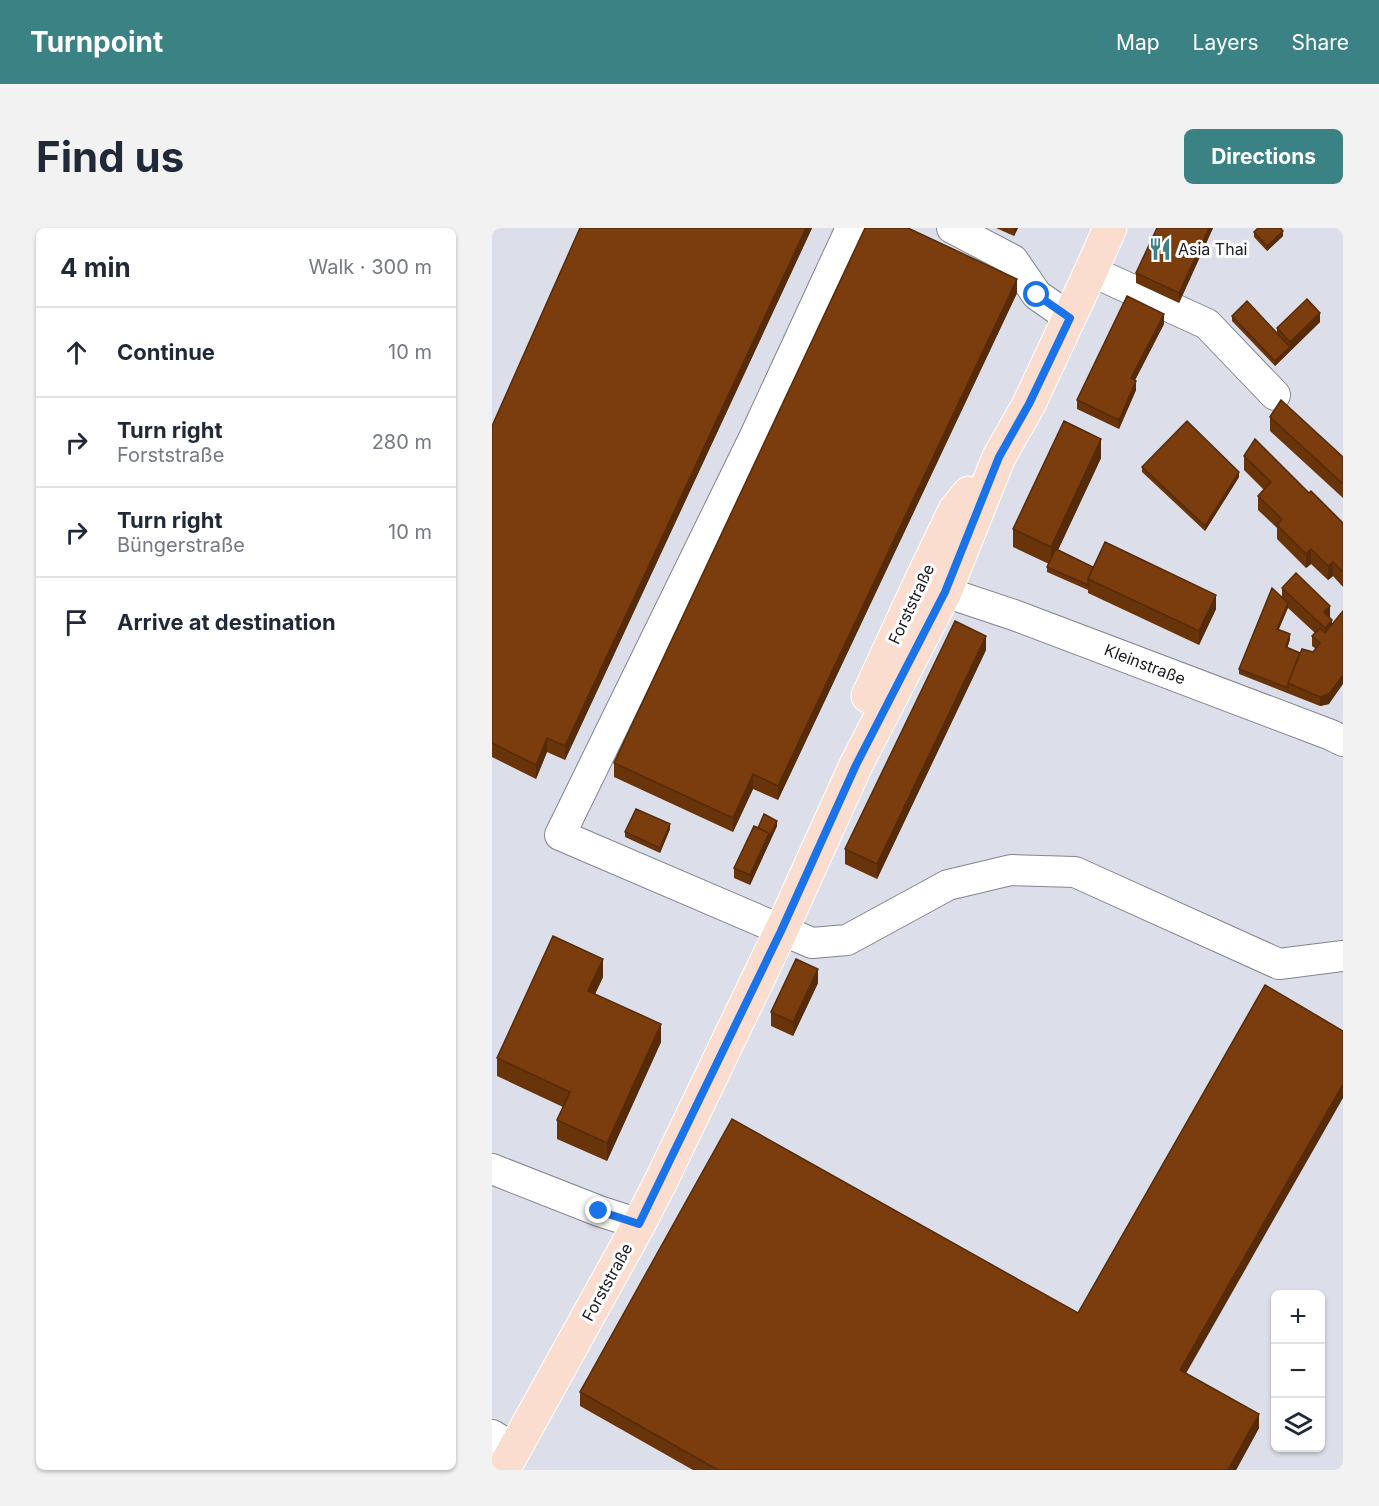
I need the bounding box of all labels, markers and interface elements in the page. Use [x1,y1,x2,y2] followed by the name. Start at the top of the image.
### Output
[30,25,163,59] text: Turnpoint
[1116,30,1160,55] text: Map
[1193,30,1259,55] text: Layers
[1292,30,1349,55] text: Share
[1184,129,1343,184] button: Directions
[36,131,184,182] text: Find us
[1147,236,1173,262] restaurant icon: Asia Thai
[1178,239,1248,259] place label: Asia Thai
[60,252,131,283] text: 4 min
[309,255,432,279] text: Walk · 300 m
[1023,281,1049,307] route start
[60,336,93,369] icon: ahead
[117,339,215,365] text: Continue
[388,340,432,364] text: 10 m
[117,417,223,443] text: Turn right
[60,426,93,459] icon: right
[372,430,432,454] text: 280 m
[117,443,224,467] text: Forststraße
[117,507,223,533] text: Turn right
[60,516,93,549] icon: right
[388,520,432,544] text: 10 m
[117,533,245,557] text: Büngerstraße
[884,561,938,647] street label: Forststraße
[60,606,93,639] icon: arrive
[117,609,336,635] text: Arrive at destination
[1102,639,1188,689] street label: Kleinstraße
[585,1197,611,1223] route end
[577,1240,637,1324] street label: Forststraße
[1271,1290,1325,1452] map controls
[1271,1290,1325,1344] button: +
[1271,1344,1325,1398] button: −
[1271,1398,1325,1452] button: layers

